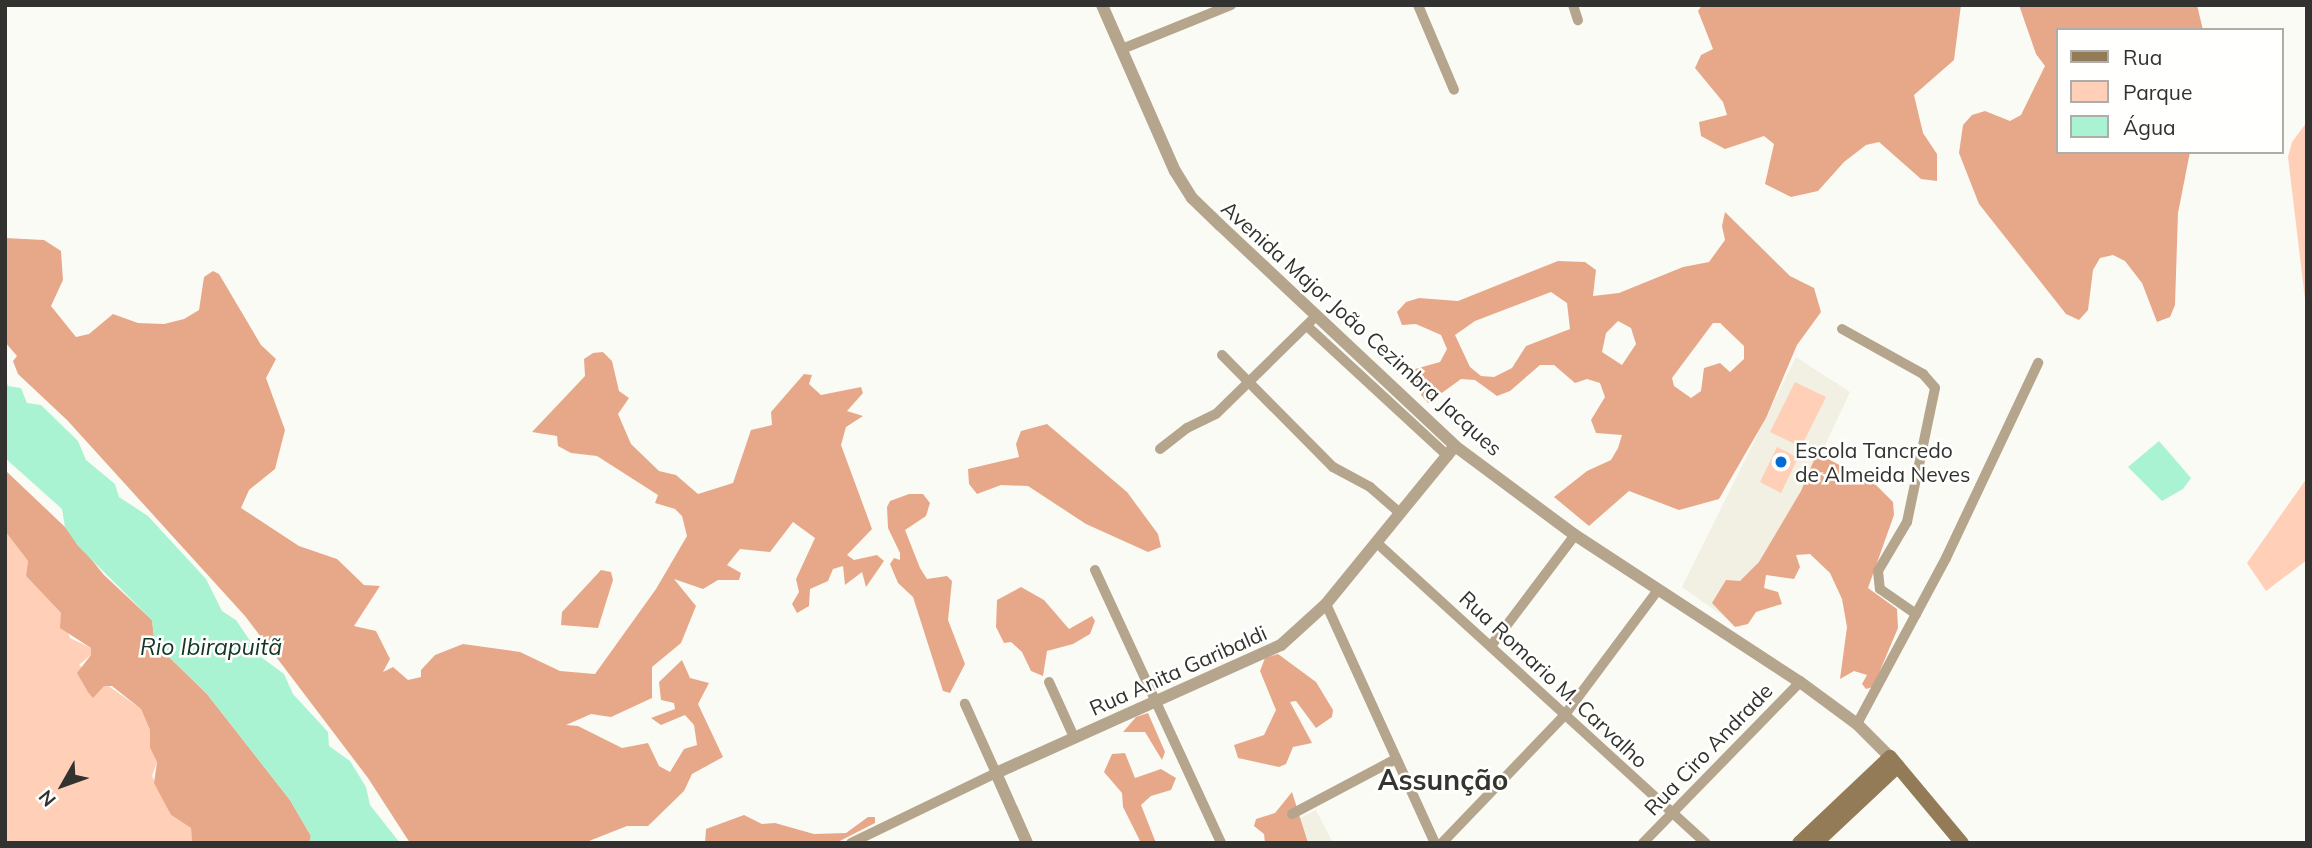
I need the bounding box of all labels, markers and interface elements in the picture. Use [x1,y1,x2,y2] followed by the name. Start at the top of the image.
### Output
[2056,28,2284,154] legend
[2123,44,2162,70] text: Rua
[2123,79,2192,105] text: Parque
[2123,114,2176,140] text: Água
[1217,195,1507,461] street label: Avenida Major João Cezimbra Jacques
[1795,437,1970,487] place label: Escola Tancredo de Almeida Neves
[1773,454,1789,470] marker: Escola Tancredo de Almeida Neves
[1455,585,1653,773] street label: Rua Romario M. Carvalho
[1086,620,1270,720] street label: Rua Anita Garibaldi
[140,633,282,661] water label: Rio Ibirapuitã
[1639,678,1777,820] street label: Rua Ciro Andrade
[28,750,98,820] north arrow
[1378,763,1508,797] district label: Assunção
[33,785,61,812] text: N

